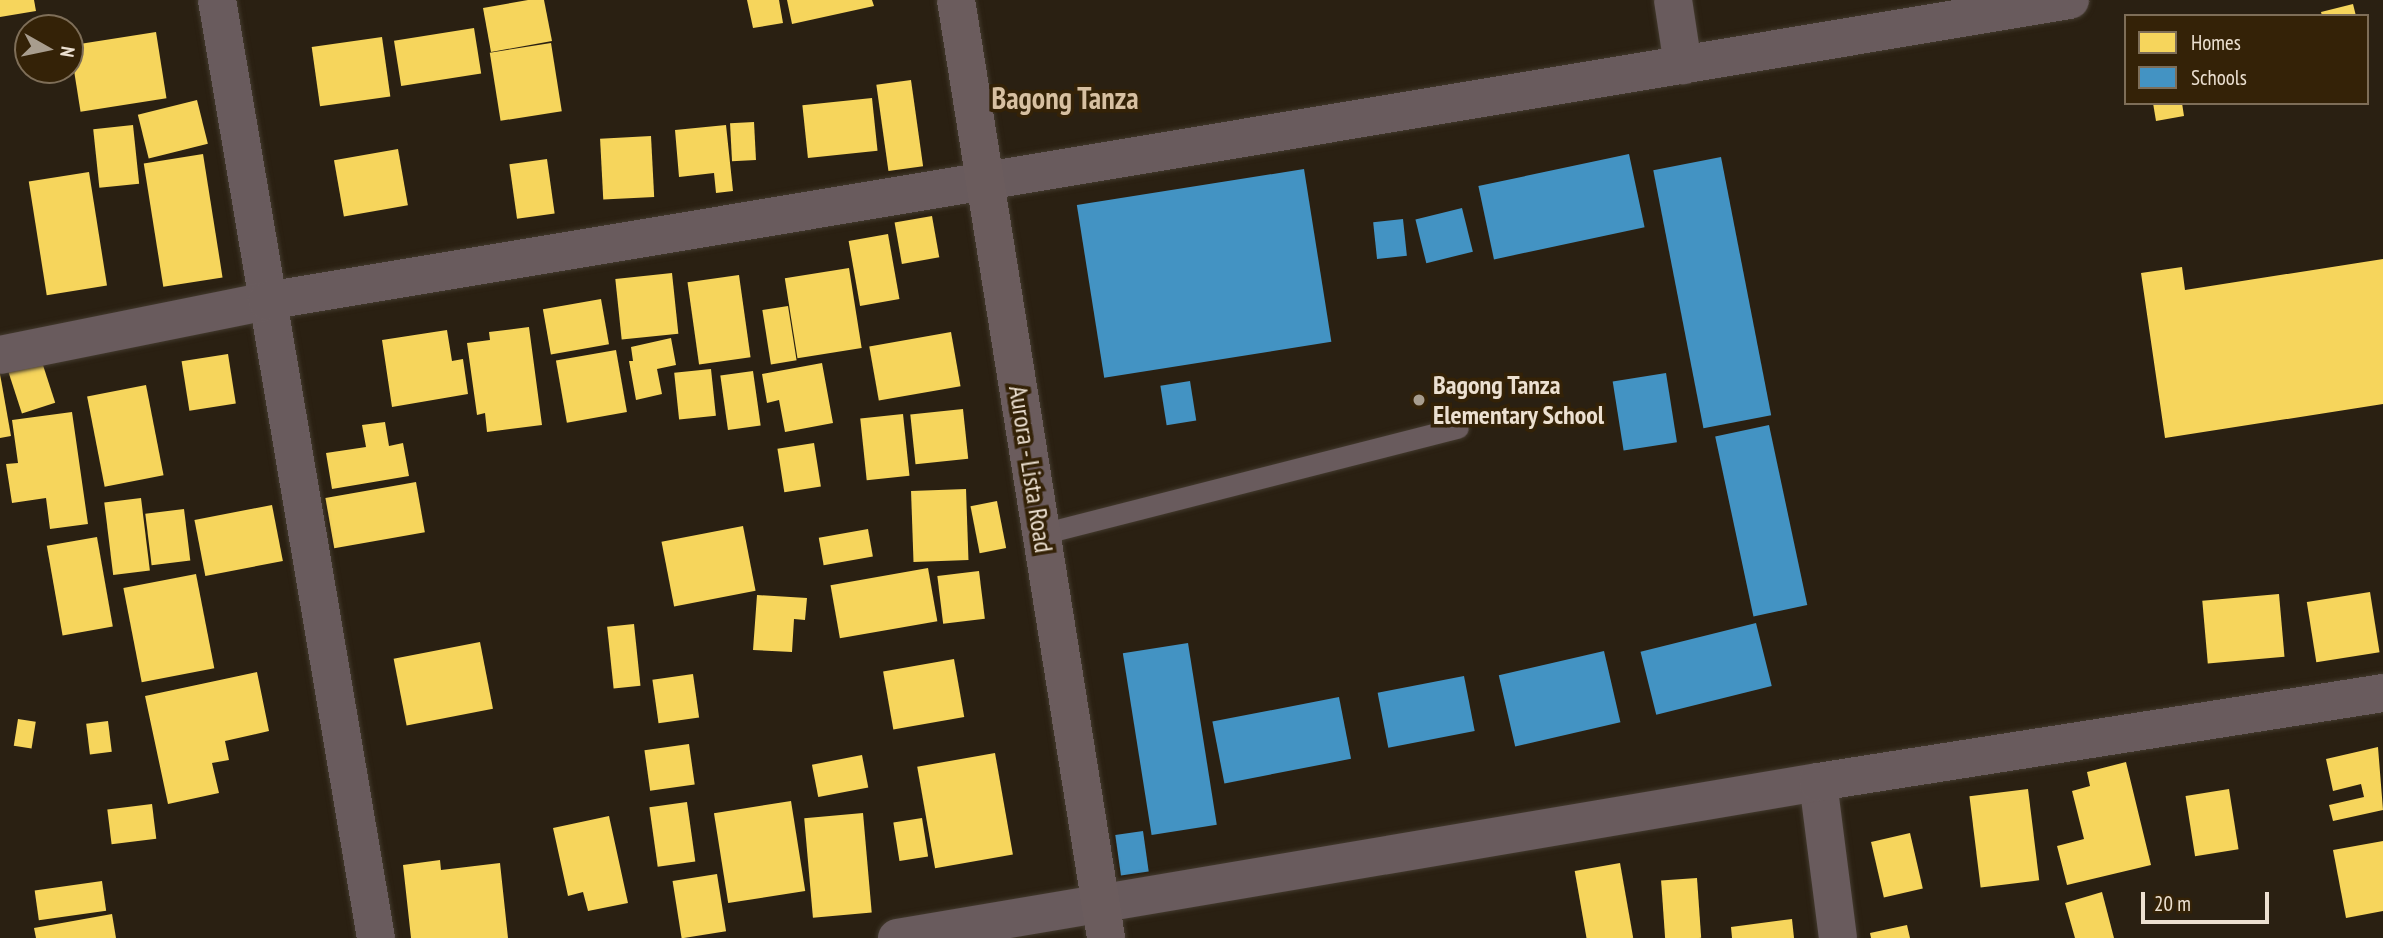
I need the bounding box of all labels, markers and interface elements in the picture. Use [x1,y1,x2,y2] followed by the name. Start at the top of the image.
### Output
[14,14,84,84] north arrow
[2124,14,2369,105] legend
[2191,29,2241,56] text: Homes
[55,45,80,59] text: N
[2191,64,2247,91] text: Schools
[991,80,1139,116] district label: Bagong Tanza
[1433,369,1605,430] place label: Bagong Tanza Elementary School
[1002,382,1060,556] street label: Aurora - Lista Road
[1411,392,1427,408] marker: Bagong Tanza Elementary School
[2145,878,2273,922] scale bar
[2154,890,2191,917] text: 20 m

